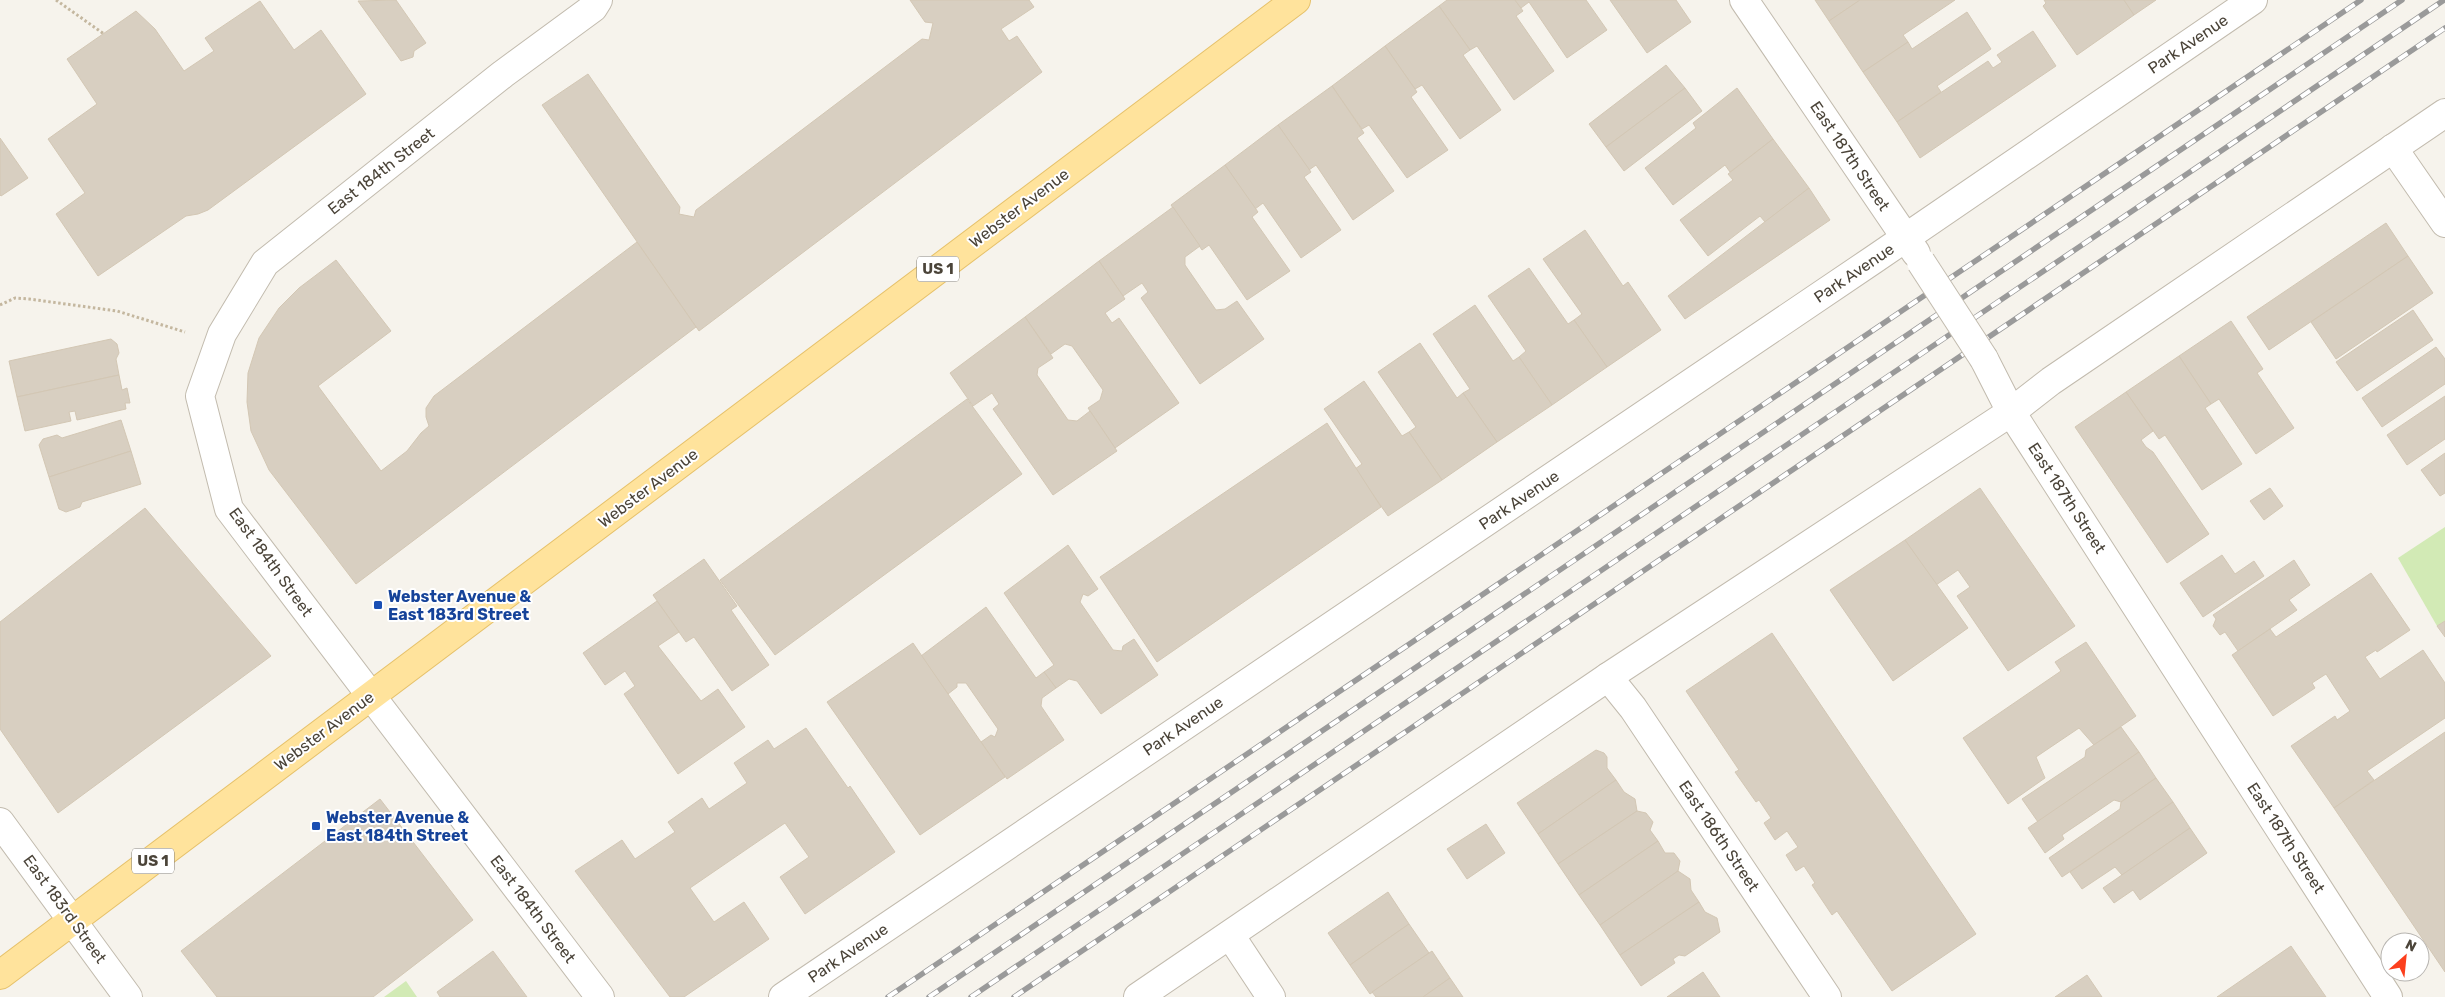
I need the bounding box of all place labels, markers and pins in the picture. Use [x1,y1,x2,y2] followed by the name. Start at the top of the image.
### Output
[388,587,531,624] place label: Webster Avenue & East 183rd Street
[372,599,384,611] marker: Webster Avenue & East 183rd Street
[326,808,469,845] place label: Webster Avenue & East 184th Street
[310,820,322,832] marker: Webster Avenue & East 184th Street

